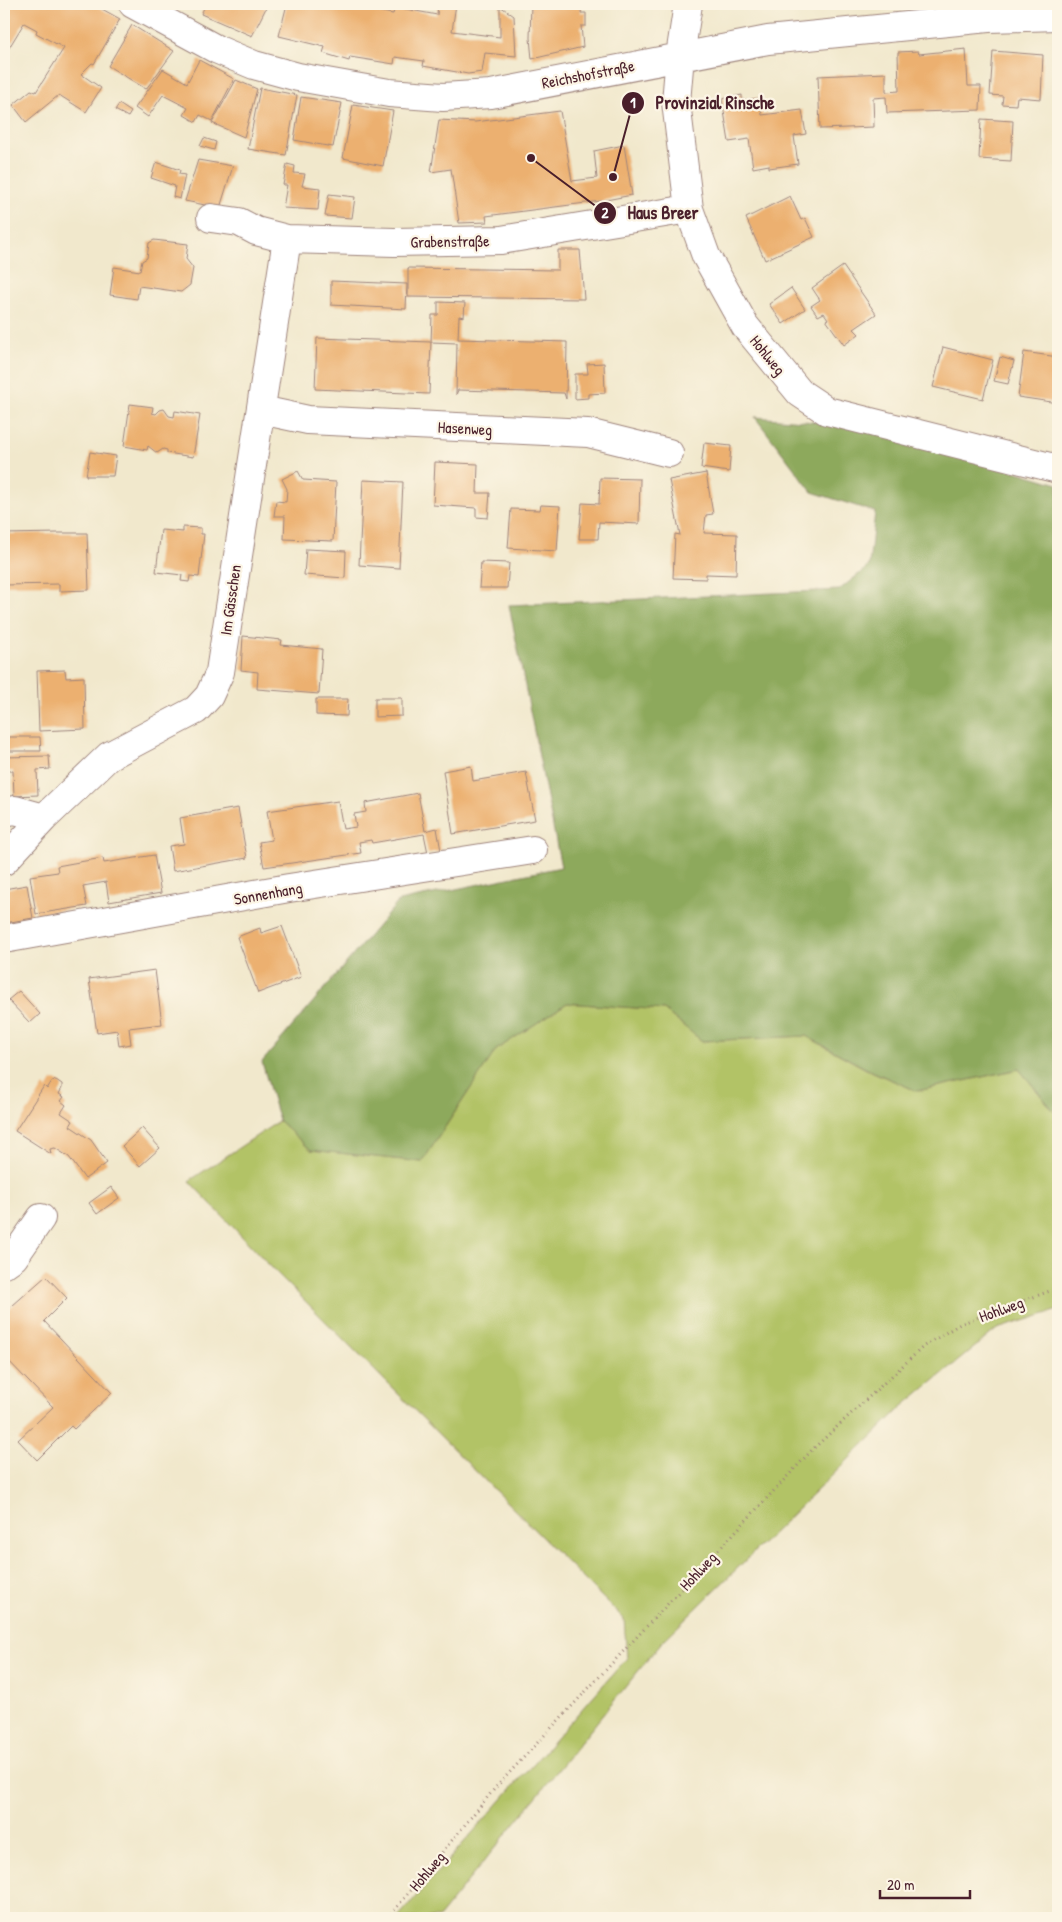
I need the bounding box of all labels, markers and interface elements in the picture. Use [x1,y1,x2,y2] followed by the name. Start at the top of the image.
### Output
[540,54,637,94] street label: Reichshofstraße
[621,86,785,119] callout: Provinzial Rinsche
[656,90,775,115] text: Provinzial Rinsche
[630,92,636,113] text: 1
[592,196,708,229] callout: Haus Breer
[627,200,699,225] text: Haus Breer
[601,202,609,223] text: 2
[410,229,490,253] street label: Grabenstraße
[745,330,791,380] street label: Hohlweg
[437,416,493,440] street label: Hasenweg
[214,563,246,637] street label: Im Gässchen
[232,876,304,910] street label: Sonnenhang
[976,1291,1026,1327] street label: Hohlweg
[674,1547,722,1595] street label: Hohlweg
[404,1846,450,1896] street label: Hohlweg
[880,1867,970,1899] scale bar
[887,1874,914,1895] text: 20 m

